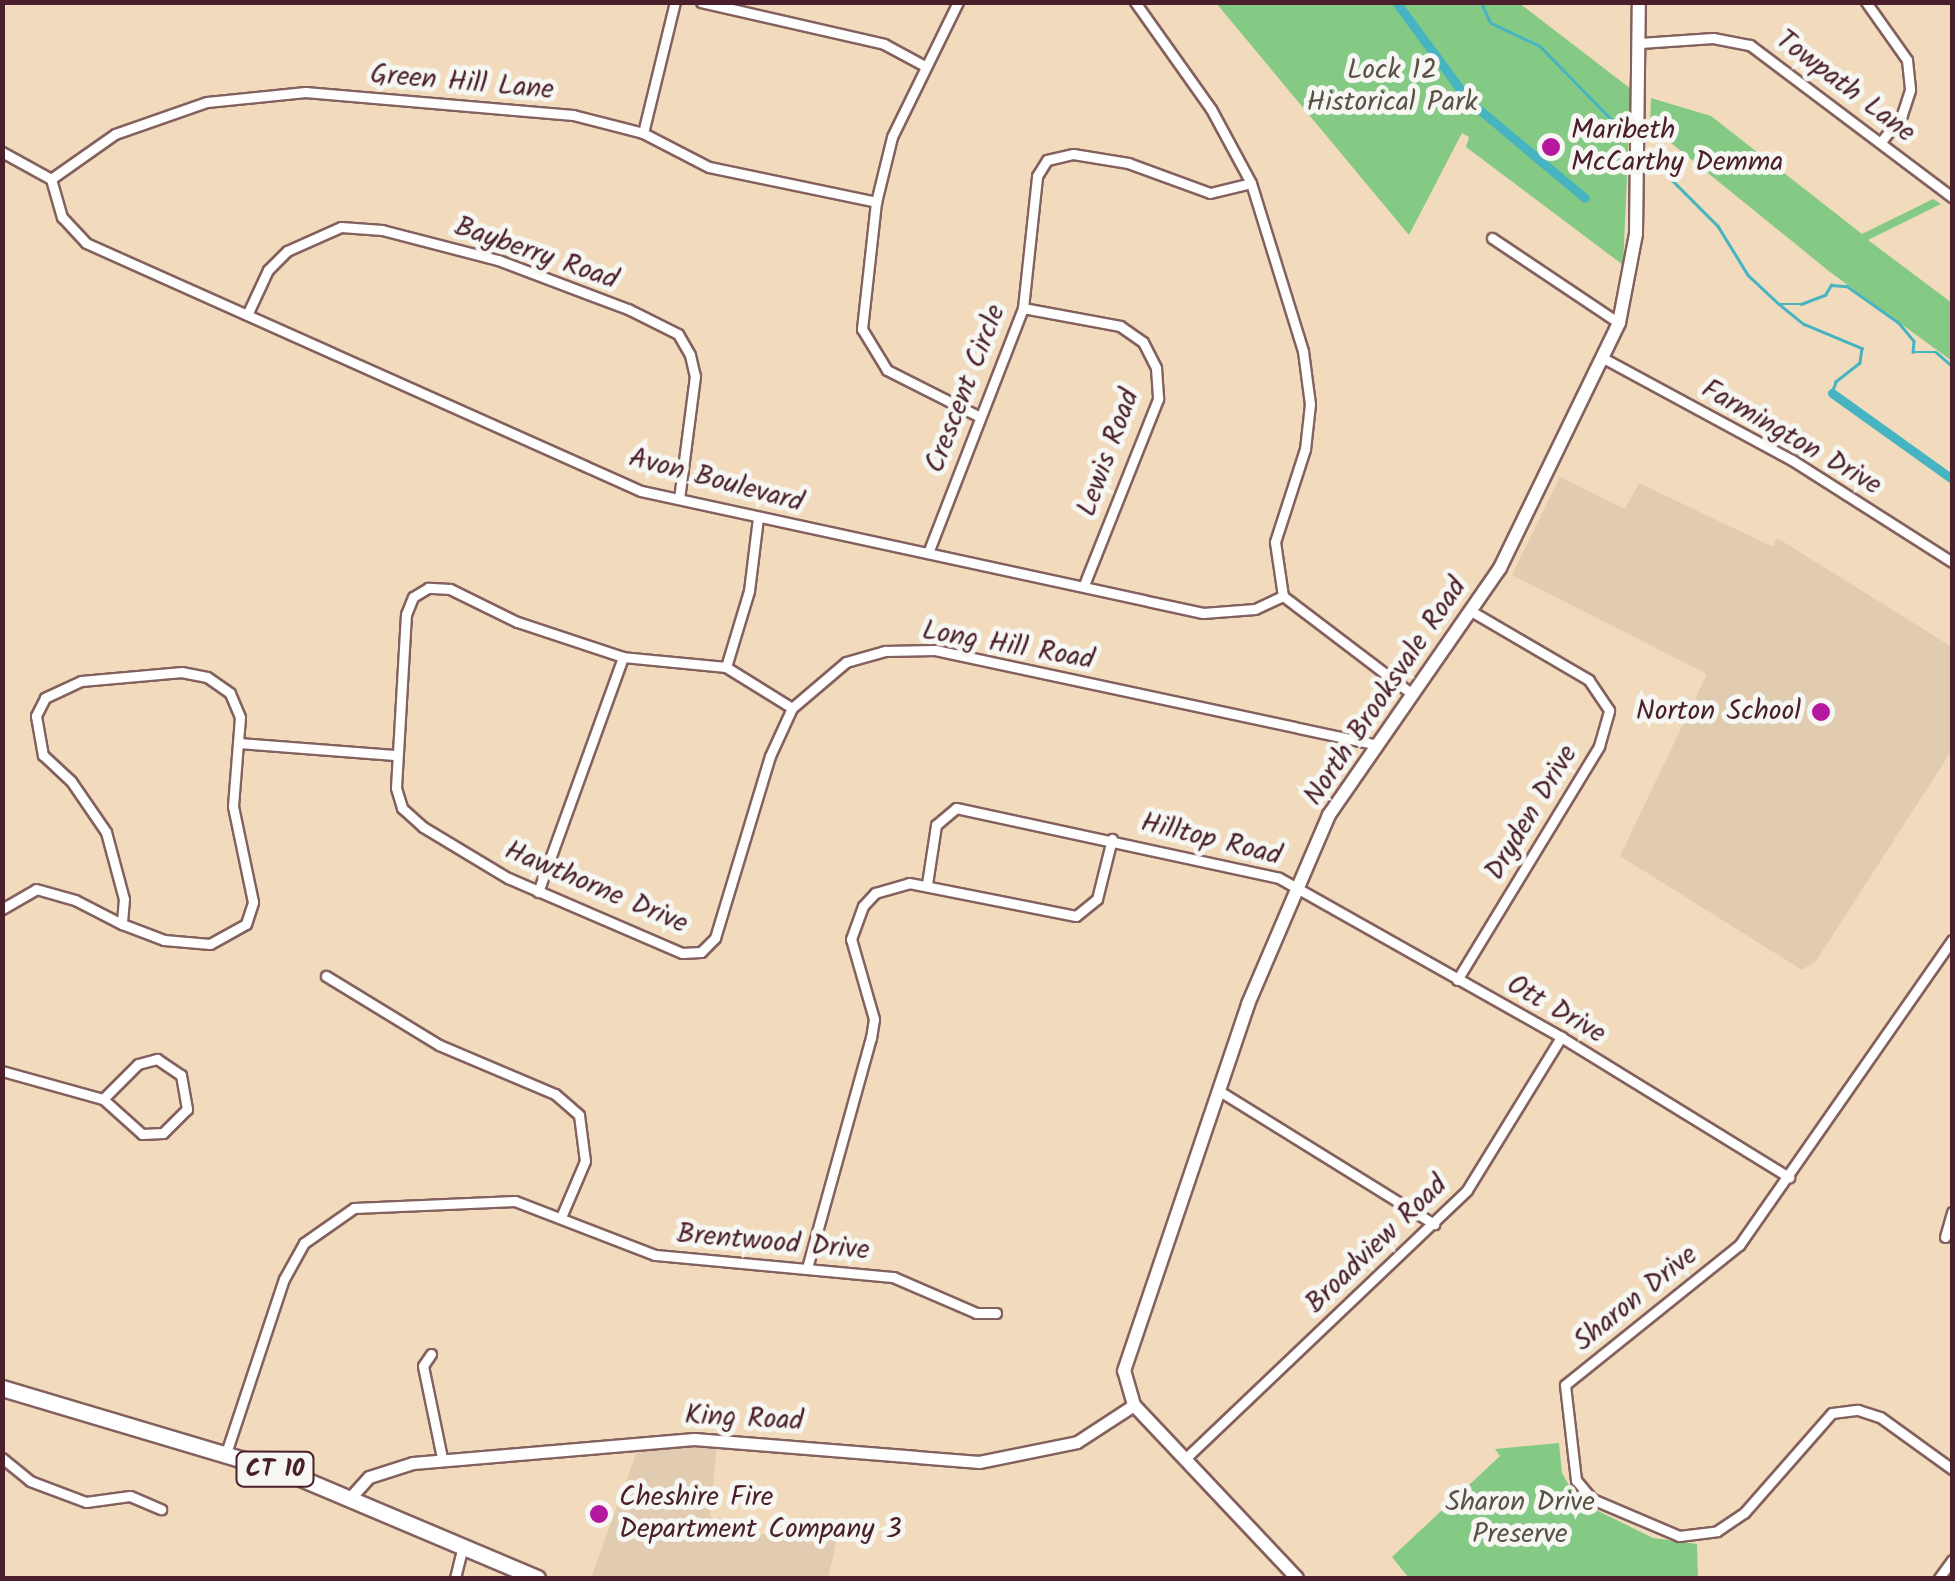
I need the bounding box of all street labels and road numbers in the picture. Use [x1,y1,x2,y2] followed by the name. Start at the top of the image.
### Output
[1769,24,1921,150] street label: Towpath Lane
[369,58,555,108] street label: Green Hill Lane
[450,210,622,298] street label: Bayberry Road
[919,300,1013,478] street label: Crescent Circle
[1695,373,1887,503] street label: Farmington Drive
[1071,385,1147,521] street label: Lewis Road
[625,442,807,520] street label: Avon Boulevard
[1297,572,1475,812] street label: North Brooksvale Road
[919,614,1097,678] street label: Long Hill Road
[1479,739,1585,887] street label: Dryden Drive
[1137,806,1285,874] street label: Hilltop Road
[499,834,693,942] street label: Hawthorne Drive
[1501,968,1611,1052] street label: Ott Drive
[1299,1169,1455,1321] street label: Broadview Road
[675,1218,871,1268] street label: Brentwood Drive
[1567,1239,1705,1359] street label: Sharon Drive
[684,1399,804,1439] street label: King Road
[235,1449,315,1489] road number: CT 10

